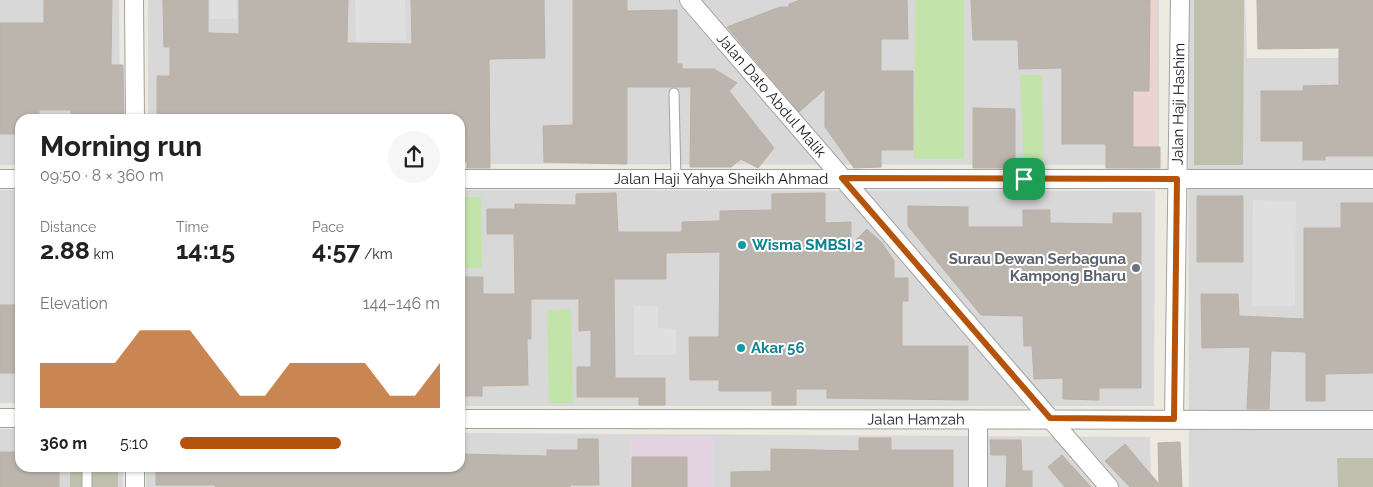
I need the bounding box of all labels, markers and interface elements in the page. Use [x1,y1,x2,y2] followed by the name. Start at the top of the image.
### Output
[713,30,830,161] street label: Jalan Dato Abdul Malik
[1169,43,1188,165] street label: Jalan Haji Hashim
[40,130,202,163] text: Morning run
[388,131,440,183] button: share
[1003,158,1045,200] pin
[1010,165,1038,193] icon: arrive
[40,166,164,185] text: 09:50 · 8 × 360 m
[614,170,828,188] street label: Jalan Haji Yahya Sheikh Ahmad
[40,219,96,235] text: Distance
[176,219,209,235] text: Time
[312,219,344,235] text: Pace
[40,235,90,265] text: 2.88
[176,235,235,265] text: 14:15
[312,235,360,265] text: 4:57
[752,236,863,254] place label: Wisma SMBSI 2
[736,239,748,251] marker: Wisma SMBSI 2
[90,246,114,262] text: km
[360,246,393,262] text: /km
[949,250,1126,285] place label: Surau Dewan Serbaguna Kampong Bharu
[1130,262,1142,274] marker: Surau Dewan Serbaguna Kampong Bharu
[40,294,108,313] text: Elevation
[363,294,440,313] text: 144–146 m
[751,339,804,357] place label: Akar 56
[735,342,747,354] marker: Akar 56
[867,410,965,429] street label: Jalan Hamzah
[40,434,87,453] text: 360 m
[120,434,148,453] text: 5:10

